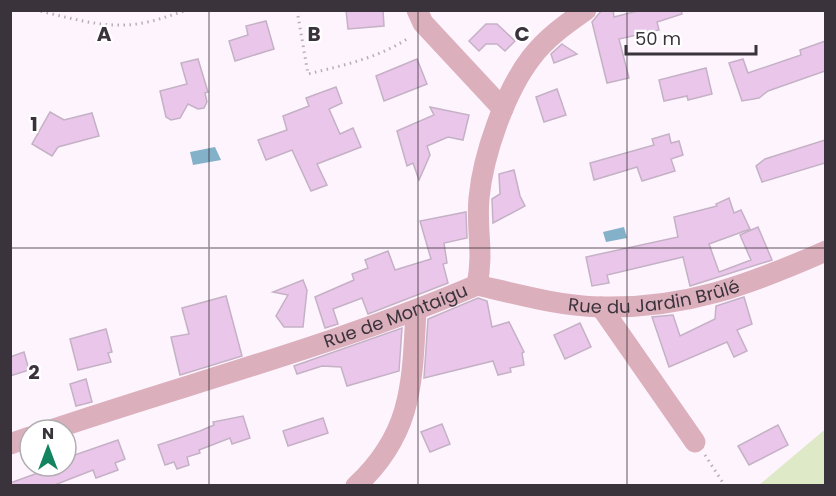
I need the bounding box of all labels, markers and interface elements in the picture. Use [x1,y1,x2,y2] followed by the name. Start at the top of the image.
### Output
[626,18,756,56] scale bar
[97,20,112,48] text: A
[307,20,321,48] text: B
[514,20,530,48] text: C
[635,26,681,51] text: 50 m
[30,110,38,138] text: 1
[567,273,743,319] street label: Rue du Jardin Brûlé
[320,277,471,354] street label: Rue de Montaigu
[28,358,40,386] text: 2
[18,418,78,478] north arrow
[42,422,54,445] text: N

